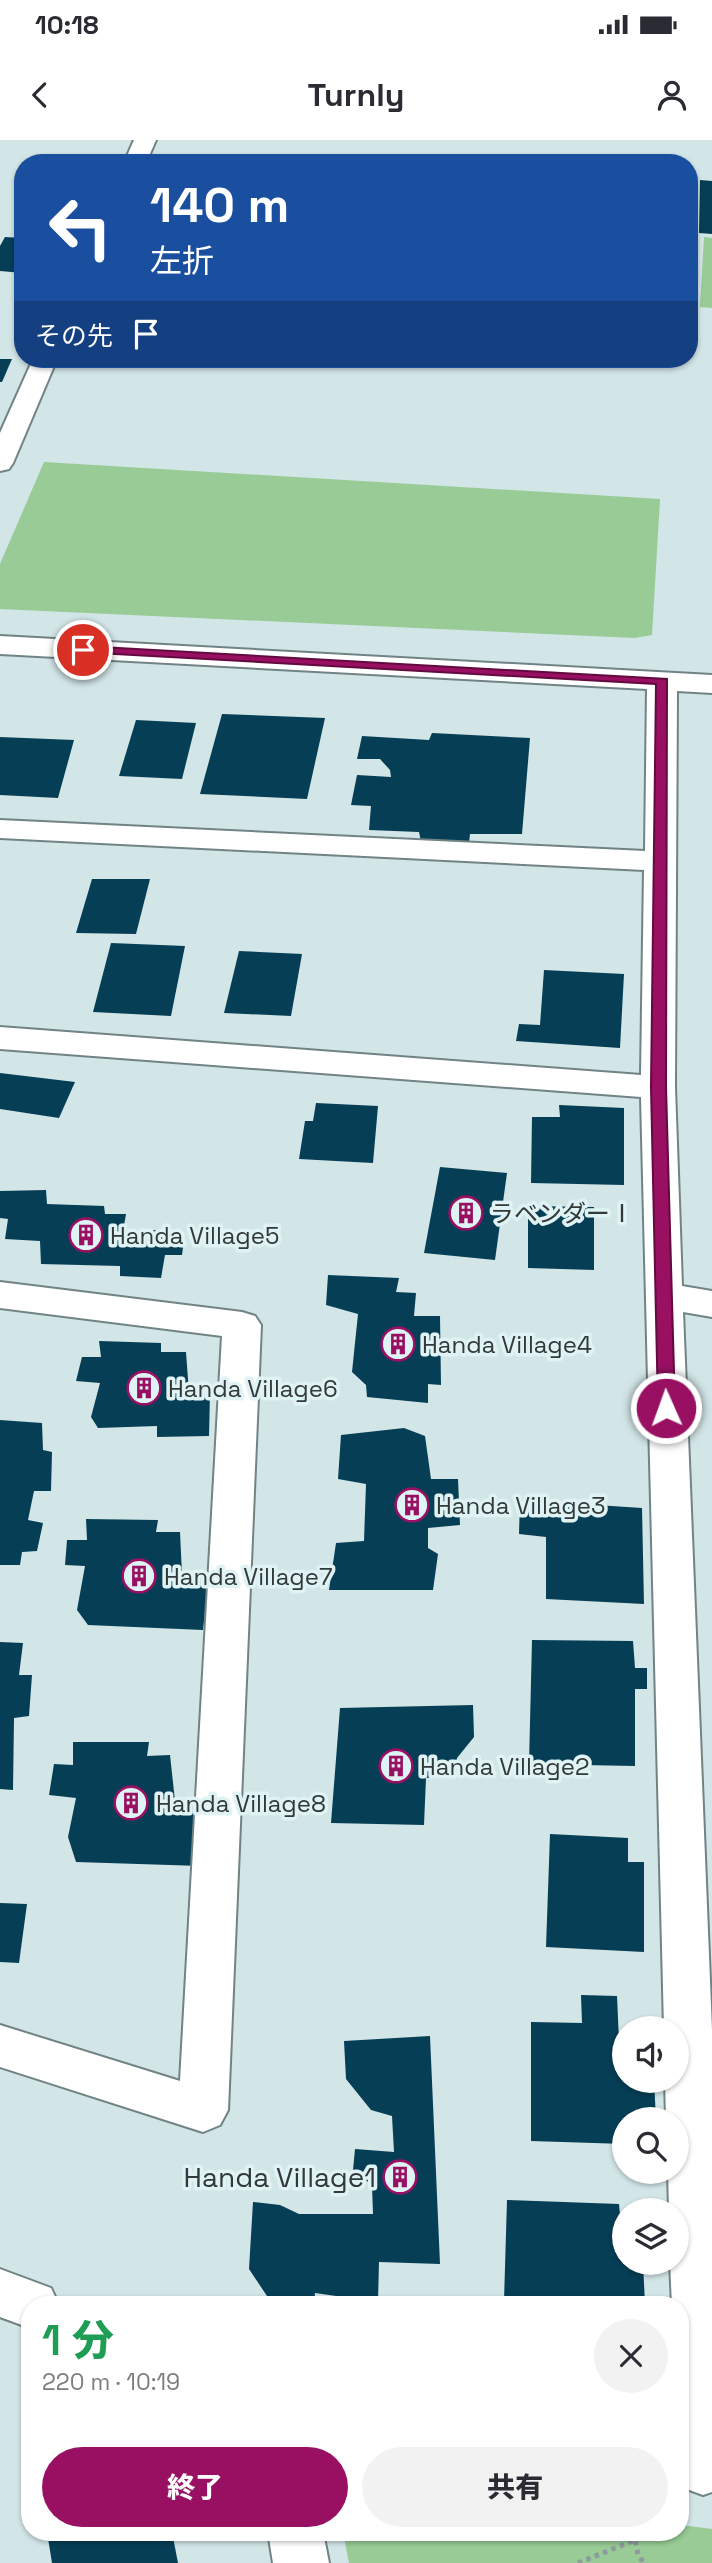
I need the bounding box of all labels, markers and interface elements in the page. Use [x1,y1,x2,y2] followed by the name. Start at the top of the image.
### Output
[35,8,99,42] text: 10:18
[308,75,404,115] text: Turnly
[21,76,59,114] icon: back
[653,76,691,114] icon: person
[150,174,289,236] text: 140 m
[35,182,126,273] icon: left
[150,241,214,281] text: 左折
[127,315,165,353] icon: arrive
[35,319,113,353] text: その先
[53,620,113,680] pin
[64,631,102,669] icon: arrive
[447,1194,485,1232] building icon: ラベンダーⅠ
[490,1198,634,1229] place label: ラベンダーⅠ
[67,1216,105,1254] building icon: Handa Village5
[110,1220,279,1251] place label: Handa Village5
[379,1325,417,1363] building icon: Handa Village4
[422,1329,592,1360] place label: Handa Village4
[125,1369,163,1407] building icon: Handa Village6
[629,1371,703,1445] position arrow
[168,1373,338,1404] place label: Handa Village6
[393,1486,431,1524] building icon: Handa Village3
[436,1490,605,1521] place label: Handa Village3
[120,1557,158,1595] building icon: Handa Village7
[164,1561,332,1592] place label: Handa Village7
[377,1747,415,1785] building icon: Handa Village2
[420,1751,589,1782] place label: Handa Village2
[112,1784,150,1822] building icon: Handa Village8
[156,1788,326,1819] place label: Handa Village8
[612,2016,689,2275] map controls
[612,2016,689,2093] button: sound
[612,2107,689,2184] button: search
[381,2158,419,2196] building icon: Handa Village1
[184,2159,376,2195] place label: Handa Village1
[612,2198,689,2275] button: layers
[42,2314,114,2367] text: 1 分
[594,2319,668,2393] button: close
[42,2367,180,2397] text: 220 m · 10:19
[42,2447,348,2527] button: 終了
[362,2447,668,2527] button: 共有

